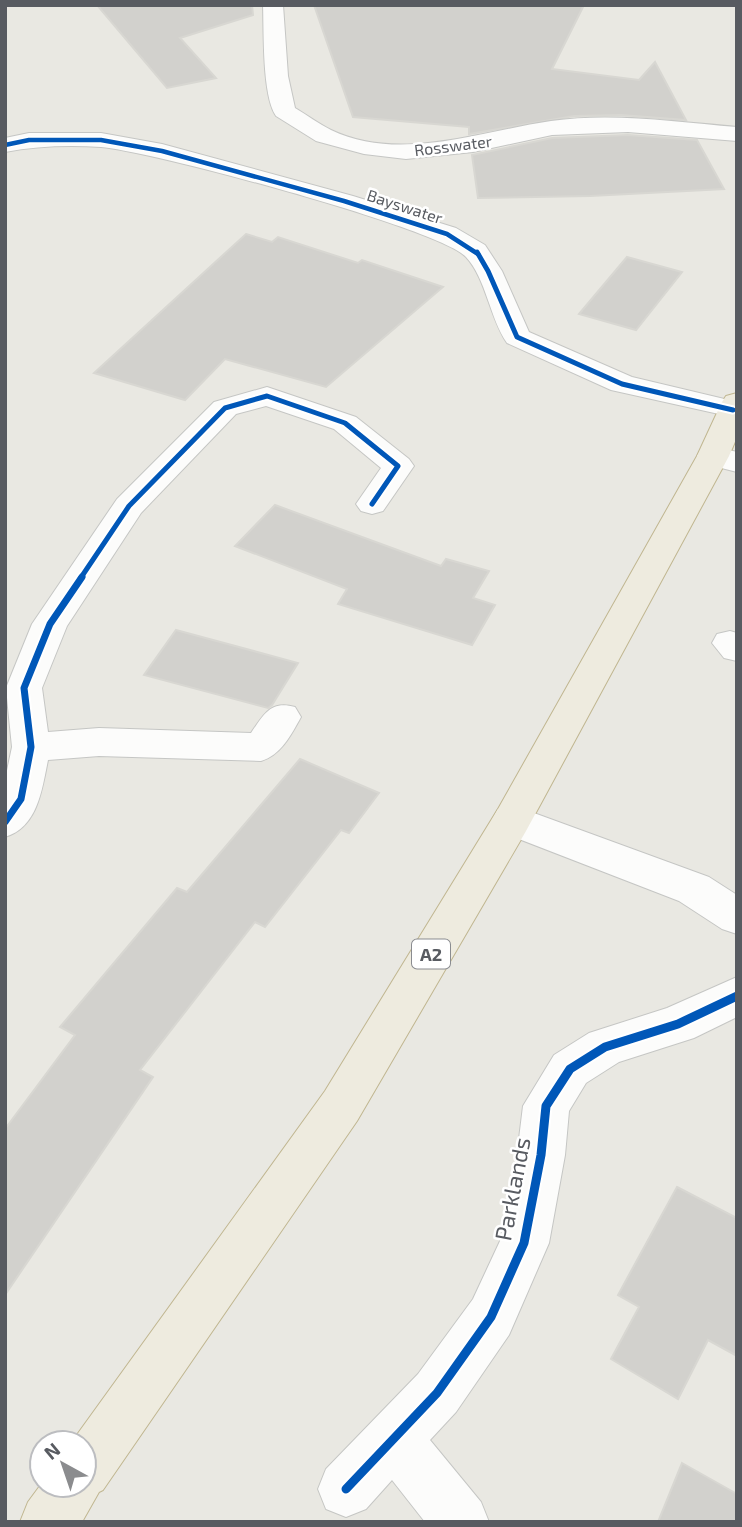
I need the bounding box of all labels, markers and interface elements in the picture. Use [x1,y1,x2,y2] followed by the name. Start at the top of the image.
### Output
[413,131,494,159] street label: Rosswater
[365,185,446,227] street label: Bayswater
[412,939,450,968] road number: A2
[488,1135,536,1243] street label: Parklands
[28,1429,98,1499] north arrow
[39,1437,64,1464] text: N

